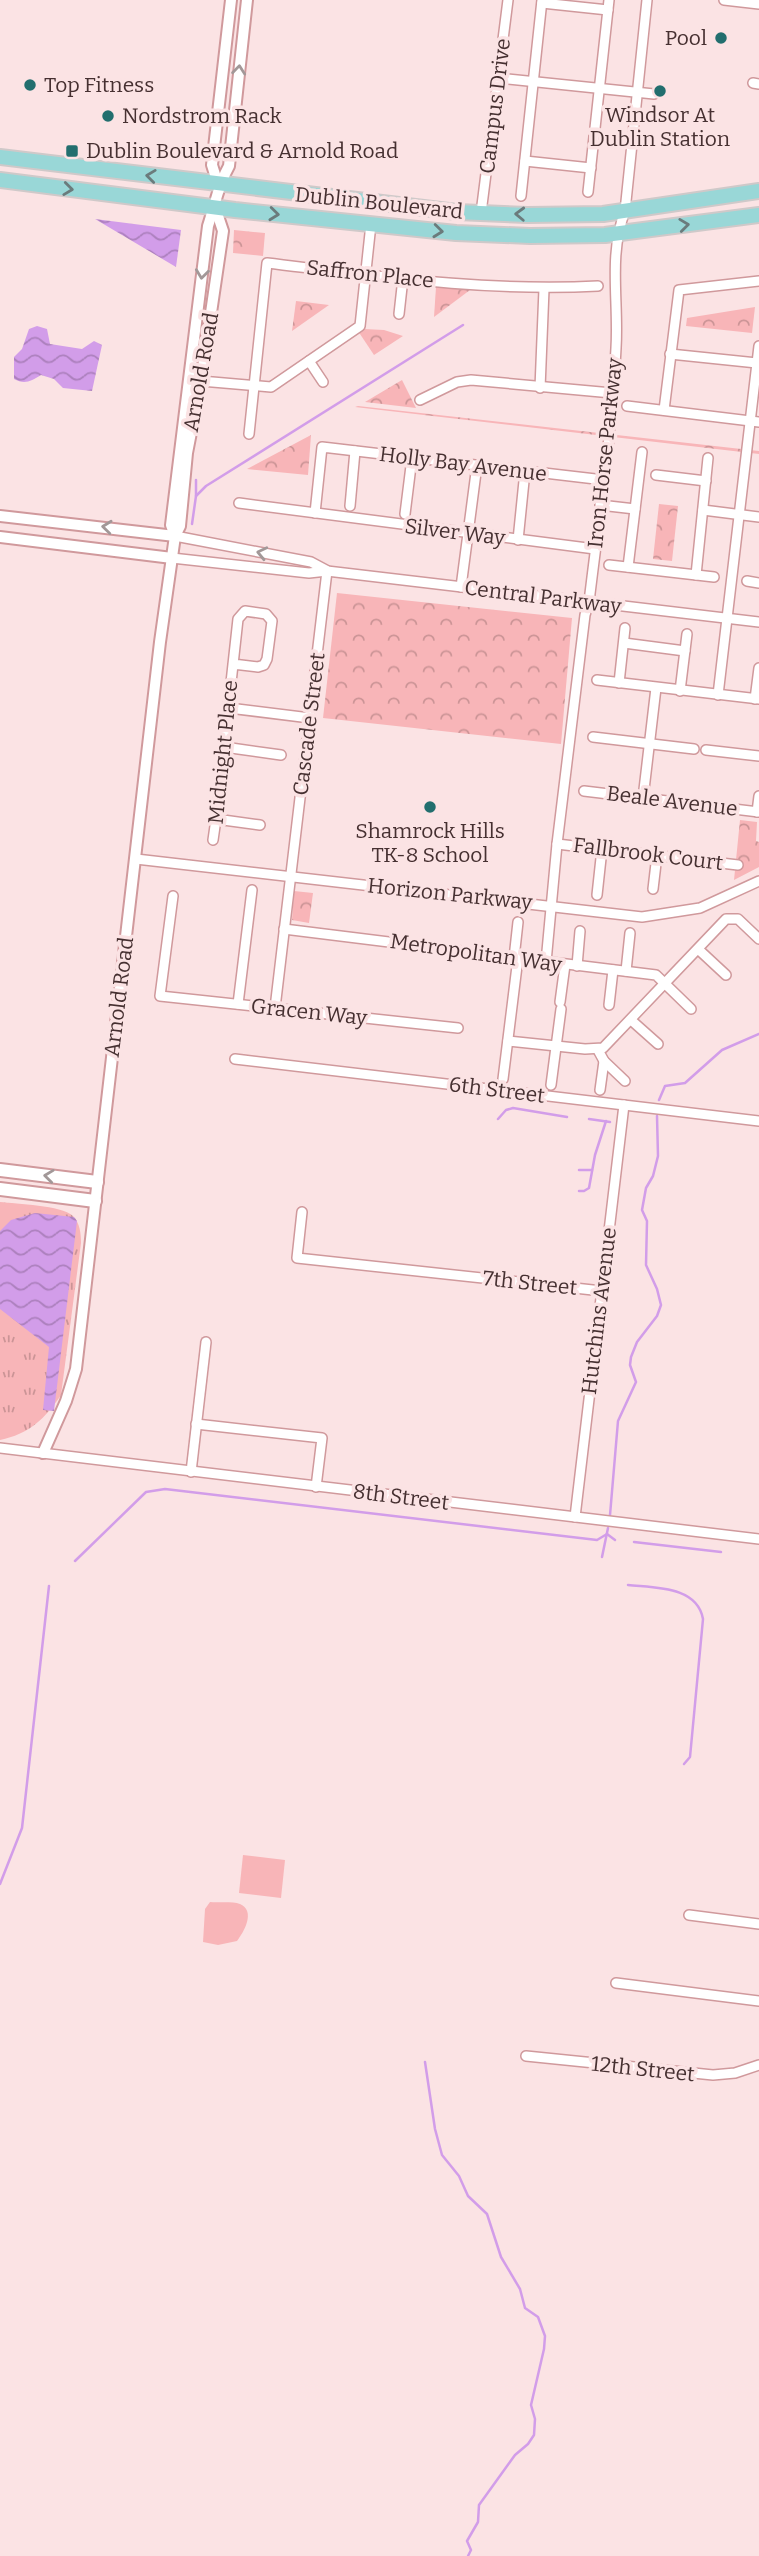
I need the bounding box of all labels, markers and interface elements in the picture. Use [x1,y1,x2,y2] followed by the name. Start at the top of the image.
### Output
[665,25,707,51] place label: Pool
[713,30,729,46] marker: Pool
[474,37,516,175] street label: Campus Drive
[232,64,247,76] one-way arrow
[44,72,154,98] place label: Top Fitness
[22,77,38,93] marker: Top Fitness
[652,83,668,99] marker: Windsor At Dublin Station
[590,102,730,152] place label: Windsor At Dublin Station
[122,103,282,129] place label: Nordstrom Rack
[100,108,116,124] marker: Nordstrom Rack
[86,138,399,164] place label: Dublin Boulevard & Arnold Road
[64,143,80,159] marker: Dublin Boulevard & Arnold Road
[145,168,157,183] one-way arrow
[62,181,74,196] one-way arrow
[294,181,464,225] street label: Dublin Boulevard
[269,206,280,221] one-way arrow
[514,207,525,222] one-way arrow
[679,217,690,232] one-way arrow
[433,224,444,239] one-way arrow
[305,254,435,294] street label: Saffron Place
[195,268,210,280] one-way arrow
[178,310,224,434] street label: Arnold Road
[582,356,628,549] street label: Iron Horse Parkway
[378,441,548,487] street label: Holly Bay Avenue
[403,513,508,551] street label: Silver Way
[101,520,113,535] one-way arrow
[257,547,269,561] one-way arrow
[463,574,624,620] street label: Central Parkway
[287,651,331,797] street label: Cascade Street
[203,679,243,825] street label: Midnight Place
[605,780,739,822] street label: Beale Avenue
[422,799,438,815] marker: Shamrock Hills TK-8 School
[355,818,505,868] place label: Shamrock Hills TK-8 School
[572,832,725,876] street label: Fallbrook Court
[366,872,535,916] street label: Horizon Parkway
[388,928,564,978] street label: Metropolitan Way
[99,935,139,1059] street label: Arnold Road
[250,993,369,1031] street label: Gracen Way
[448,1071,547,1109] street label: 6th Street
[43,1169,54,1184] one-way arrow
[576,1226,622,1396] street label: Hutchins Avenue
[482,1265,579,1301] street label: 7th Street
[352,1478,451,1516] street label: 8th Street
[590,2051,696,2087] street label: 12th Street

